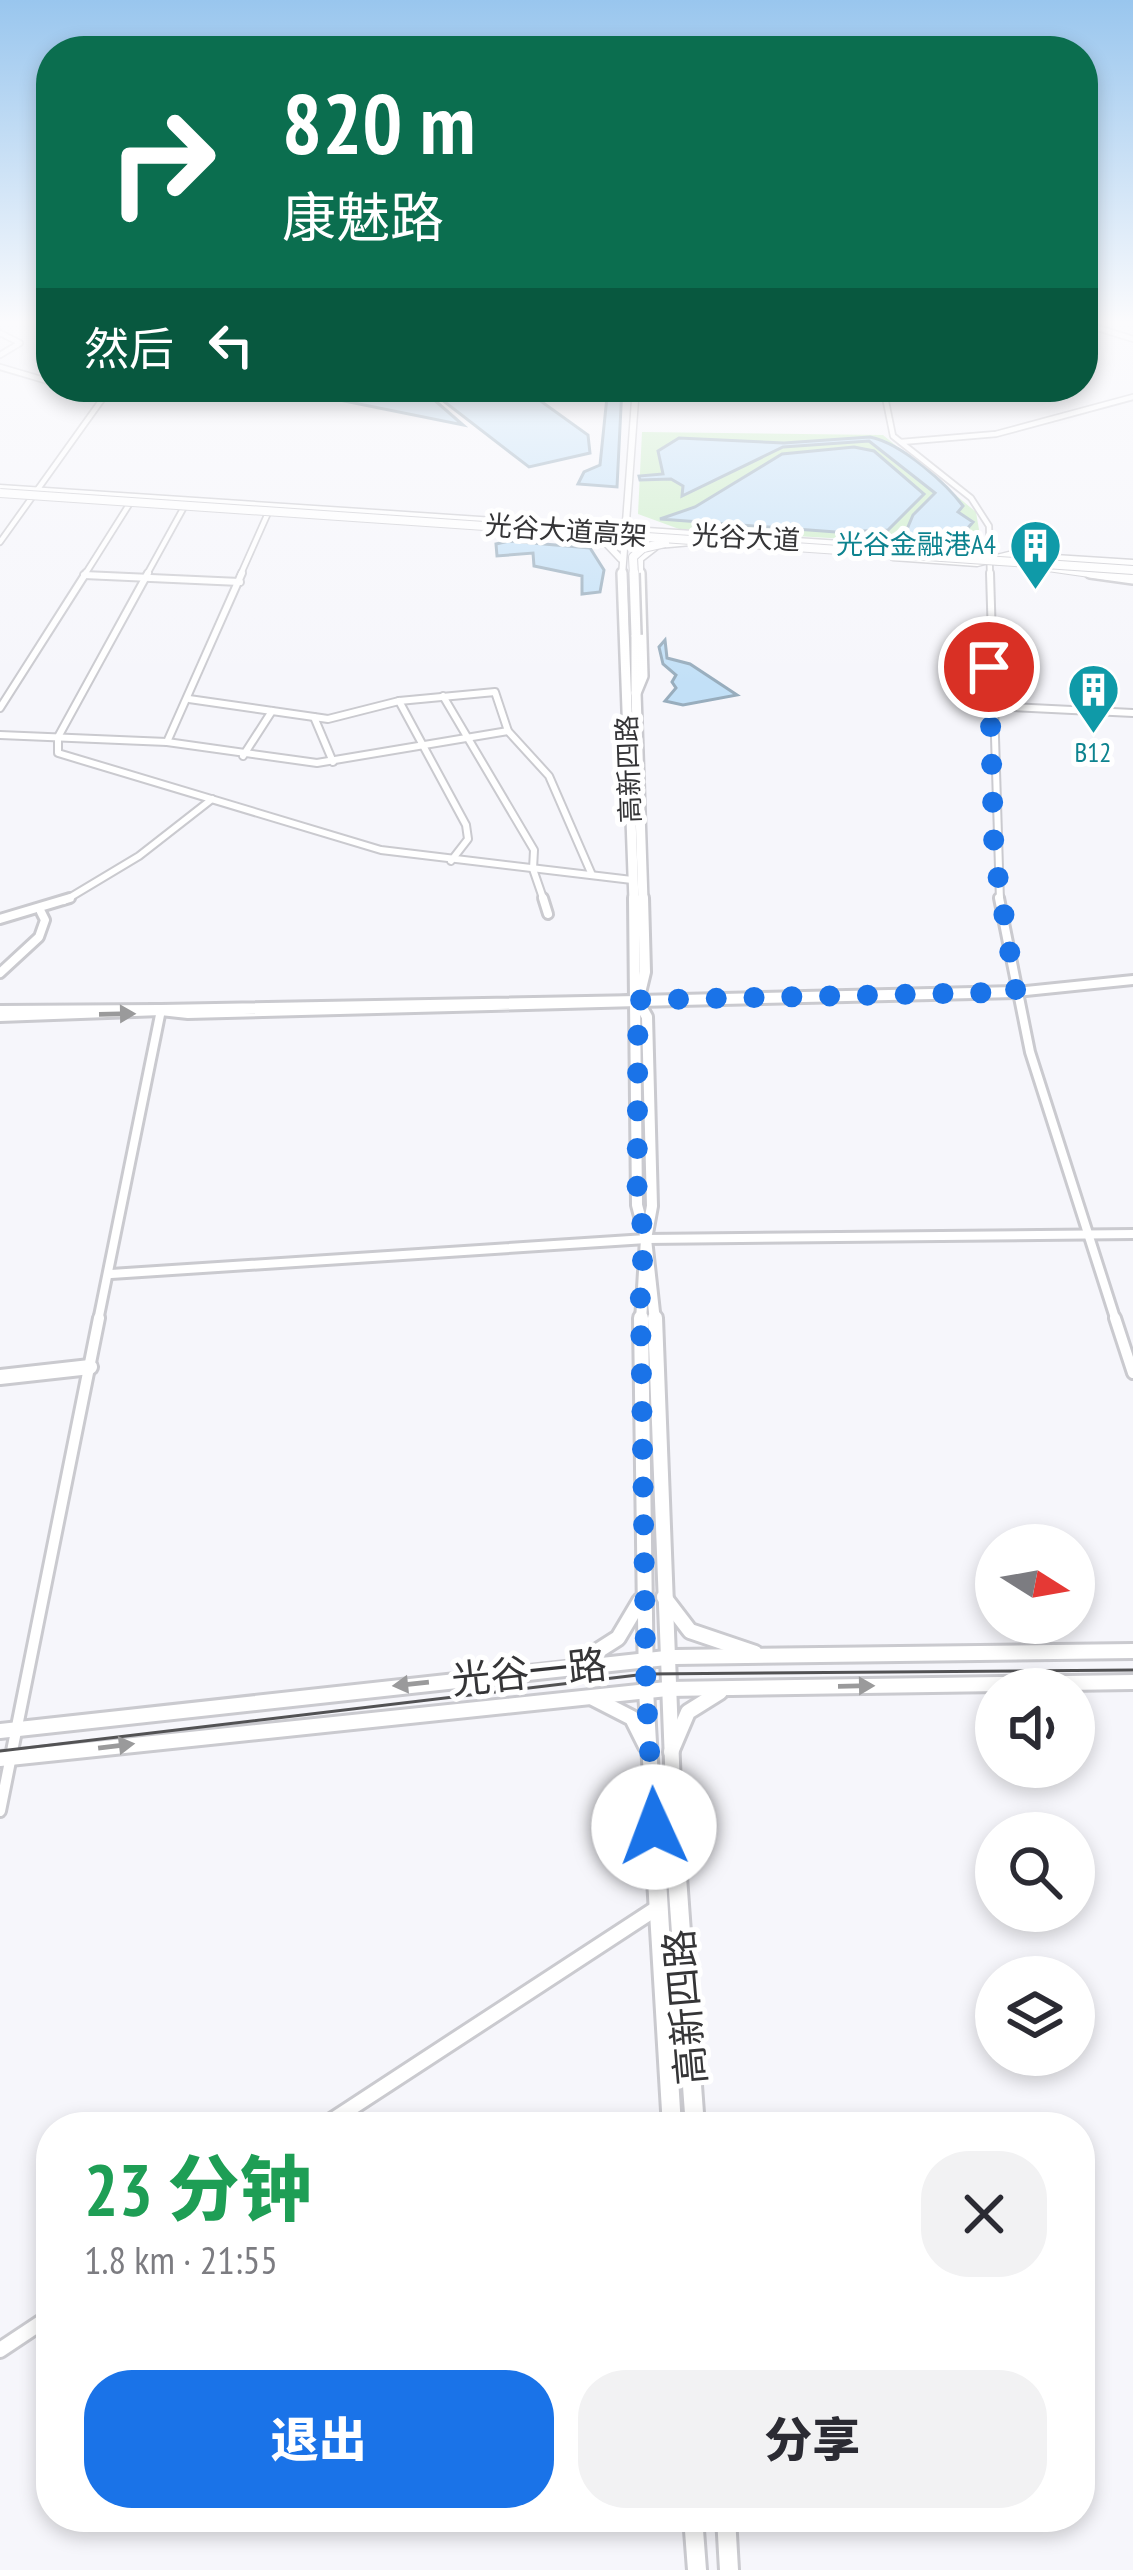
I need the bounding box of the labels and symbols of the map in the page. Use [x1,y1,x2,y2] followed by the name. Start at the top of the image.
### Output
[484,507,648,553] street label: 光谷大道高架
[691,517,801,557] street label: 光谷大道
[1007,517,1063,591] building icon: 光谷金融港A4
[836,527,996,561] place label: 光谷金融港A4
[938,616,1040,718] pin
[1065,662,1121,736] building icon: B12
[609,714,647,824] street label: 高新四路
[1074,735,1112,769] place label: B12
[99,1005,137,1024] one-way arrow
[975,1524,1095,1644] north arrow
[449,1638,609,1705] street label: 光谷一路
[392,1675,429,1694] one-way arrow
[838,1676,876,1695] one-way arrow
[98,1737,135,1756] one-way arrow
[591,1764,717,1890] position arrow
[652,1927,717,2087] street label: 高新四路

